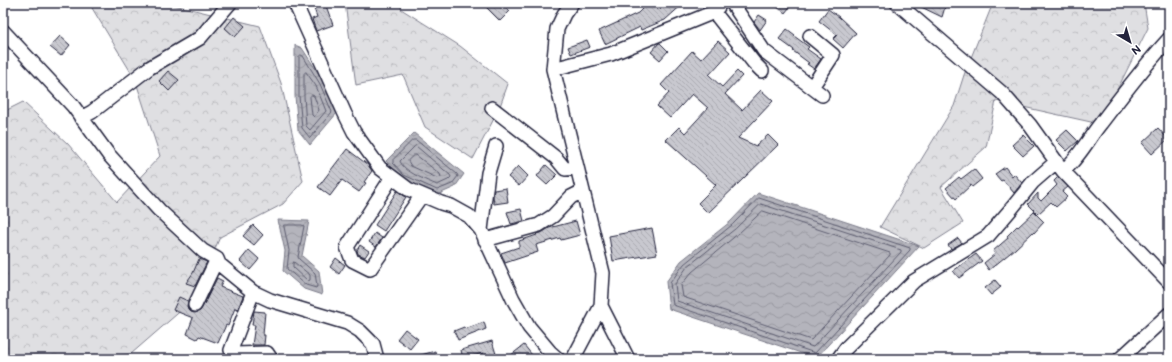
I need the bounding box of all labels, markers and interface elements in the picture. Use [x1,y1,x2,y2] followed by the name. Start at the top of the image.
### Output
[1110,22,1150,62] north arrow
[1129,42,1143,57] text: N

